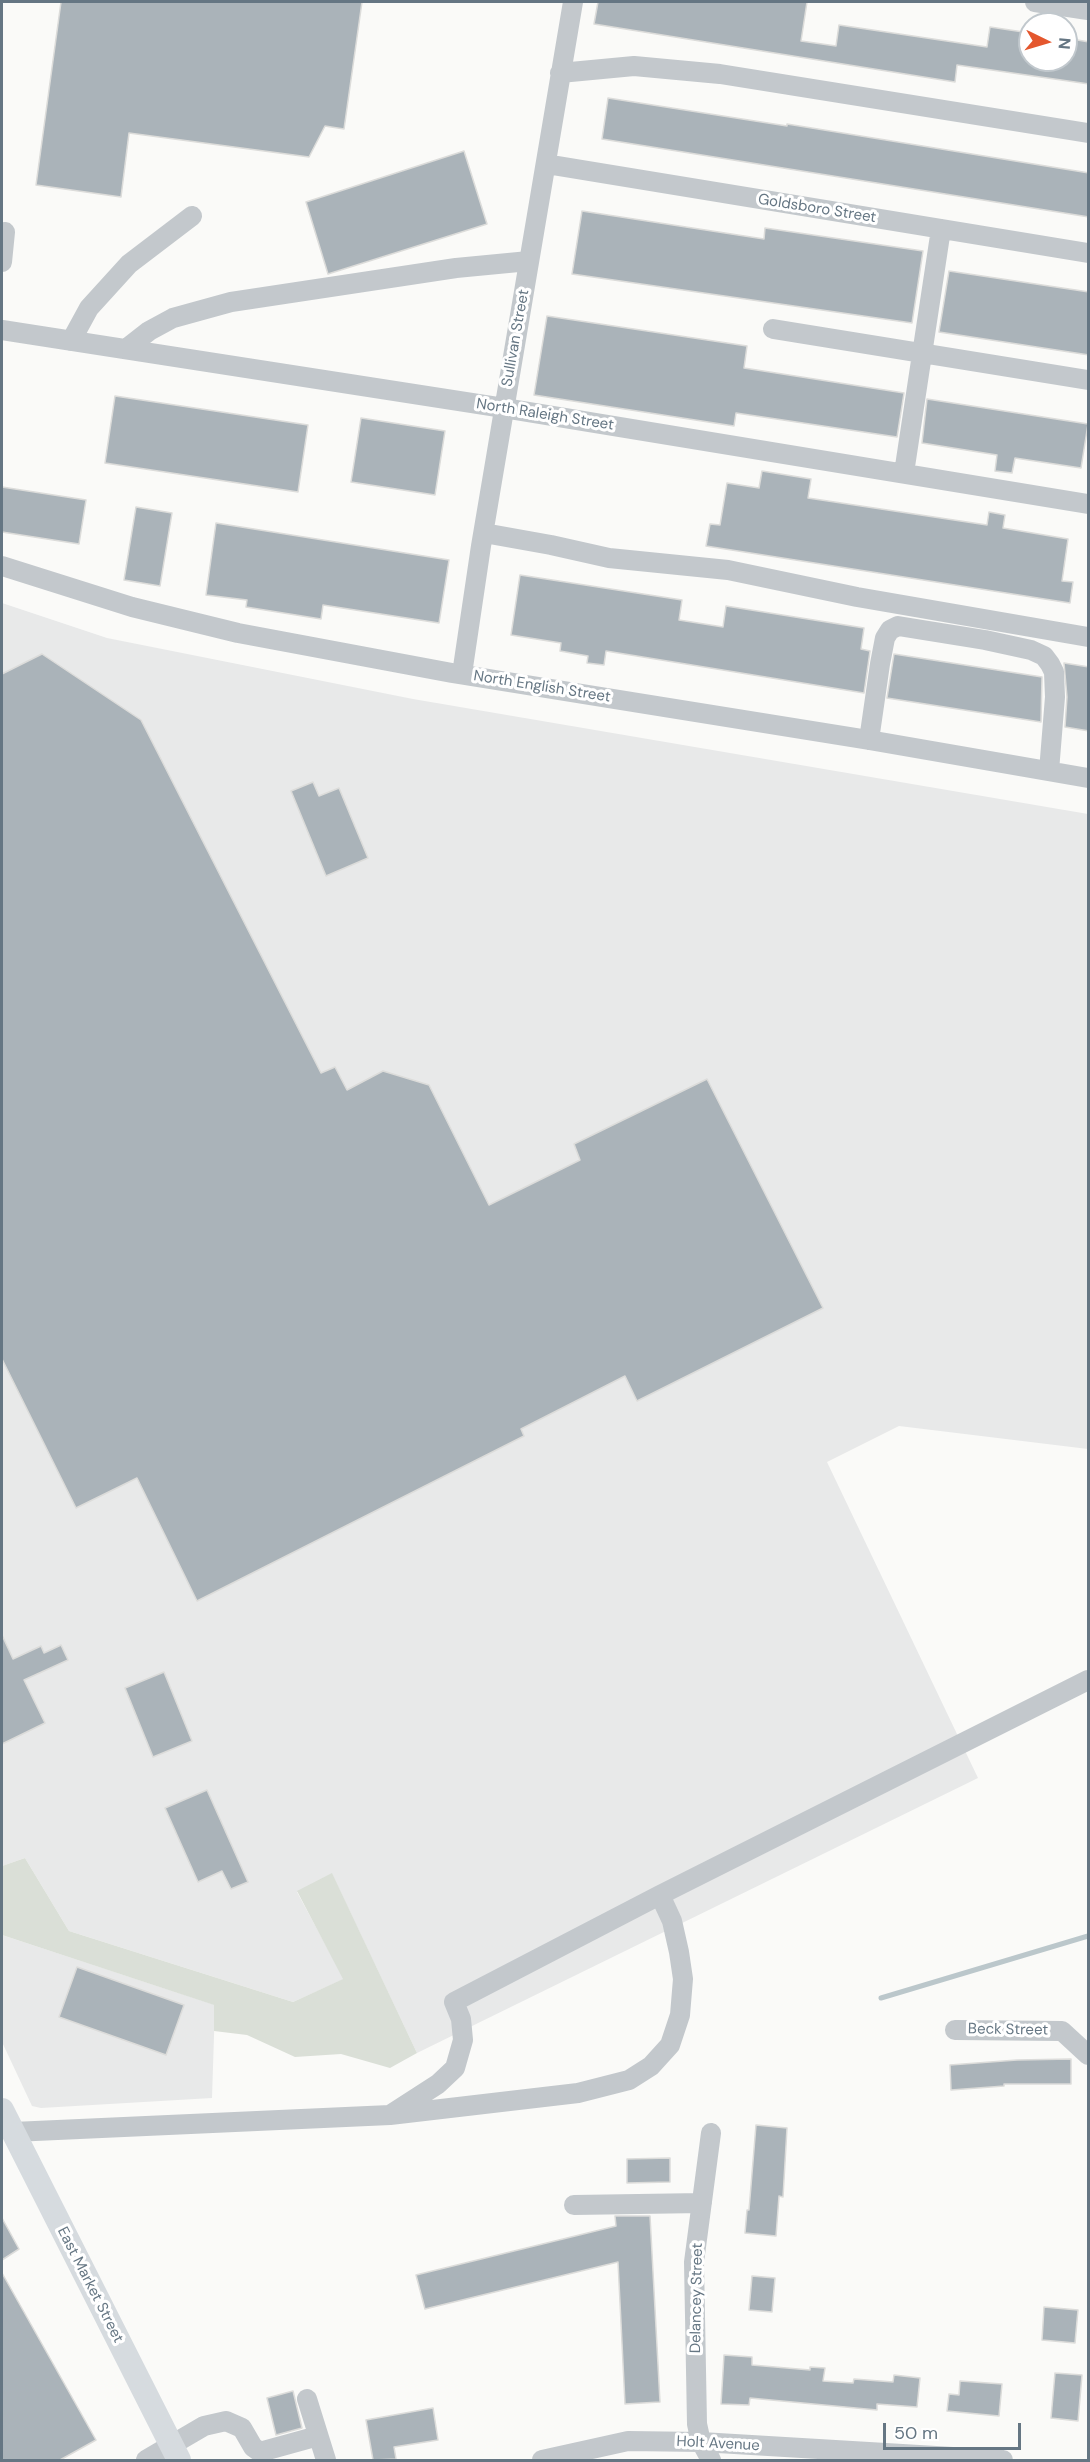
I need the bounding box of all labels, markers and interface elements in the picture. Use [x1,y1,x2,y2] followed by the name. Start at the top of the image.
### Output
[1018,12,1078,72] north arrow
[1053,37,1075,50] text: N
[757,191,877,227] street label: Goldsboro Street
[499,288,533,388] street label: Sullivan Street
[475,395,615,435] street label: North Raleigh Street
[472,667,612,707] street label: North English Street
[968,2020,1048,2040] street label: Beck Street
[53,2224,127,2346] street label: East Market Street
[687,2243,707,2353] street label: Delancey Street
[886,2411,1024,2449] scale bar
[894,2421,938,2445] text: 50 m
[676,2433,760,2455] street label: Holt Avenue

